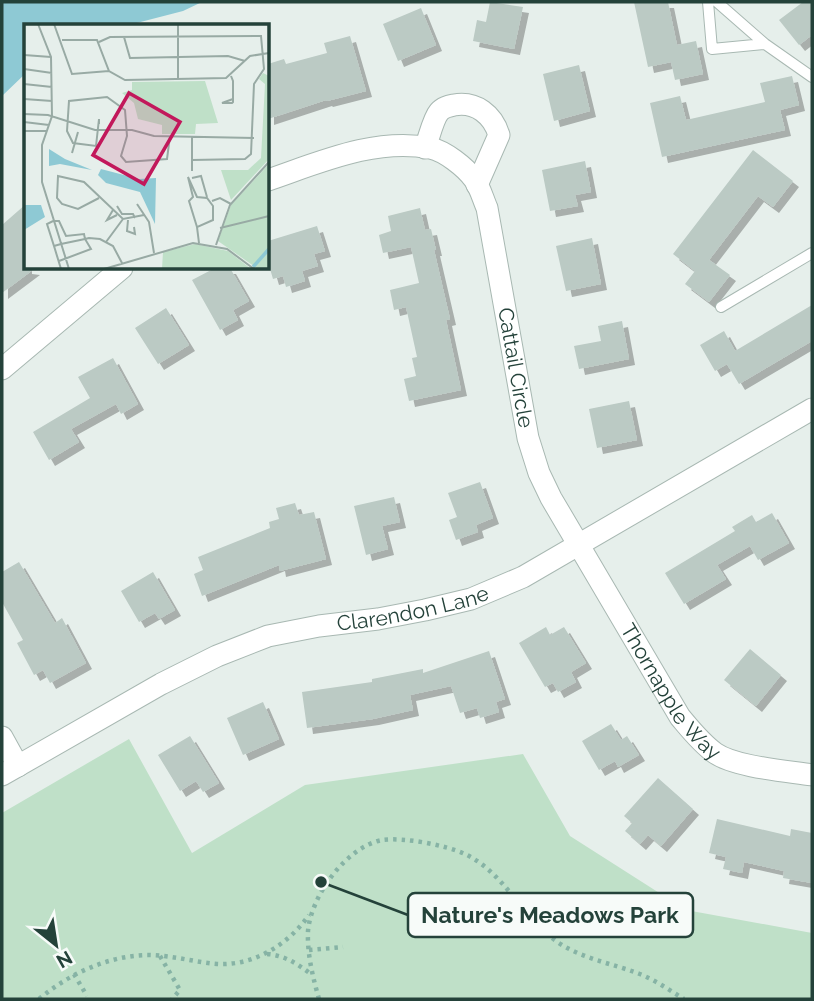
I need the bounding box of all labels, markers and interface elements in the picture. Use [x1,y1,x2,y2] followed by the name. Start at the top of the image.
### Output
[24,24,270,270] inset map
[493,305,539,430] street label: Cattail Circle
[335,580,492,636] street label: Clarendon Lane
[616,619,726,765] street label: Thornapple Way
[408,893,693,937] callout: Nature's Meadows Park
[421,901,679,928] text: Nature's Meadows Park
[21,910,91,980] north arrow
[53,947,76,973] text: N

